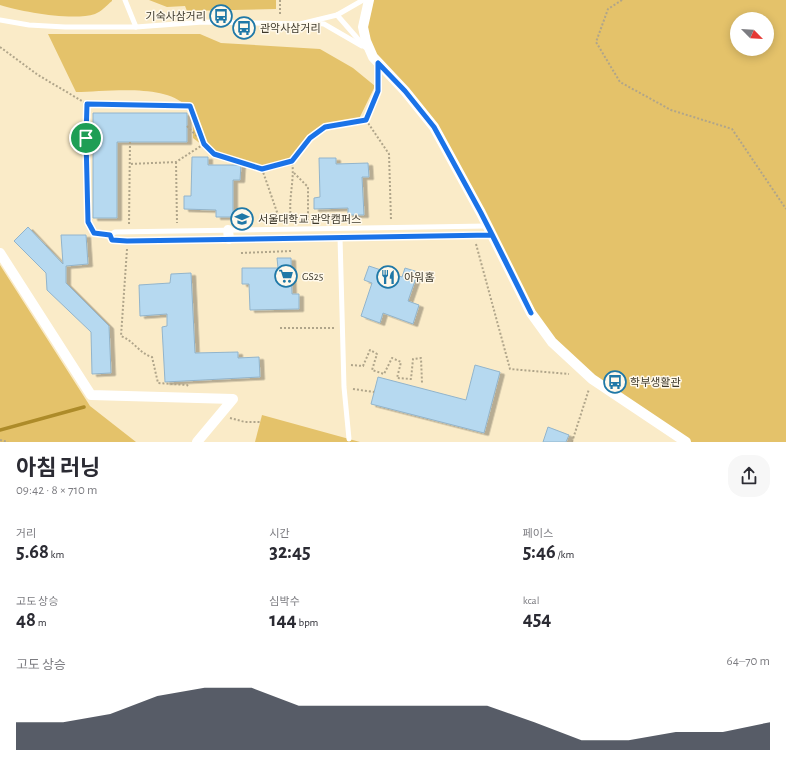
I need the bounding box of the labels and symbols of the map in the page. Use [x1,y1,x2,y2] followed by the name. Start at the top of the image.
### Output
[208,3,234,29] bus stop icon: 기숙사삼거리
[145,11,206,22] place label: 기숙사삼거리
[730,12,774,56] north arrow
[231,15,257,41] bus stop icon: 관악사삼거리
[260,23,321,34] place label: 관악사삼거리
[69,121,103,155] pin
[229,206,255,232] school or university icon: 서울대학교 관악캠퍼스
[258,213,361,225] place label: 서울대학교 관악캠퍼스
[273,263,299,289] supermarket icon: GS25
[375,264,401,290] restaurant icon: 아워홈
[302,271,324,282] place label: GS25
[404,272,434,283] place label: 아워홈
[602,369,628,395] bus stop icon: 학부생활관
[630,376,681,388] place label: 학부생활관

